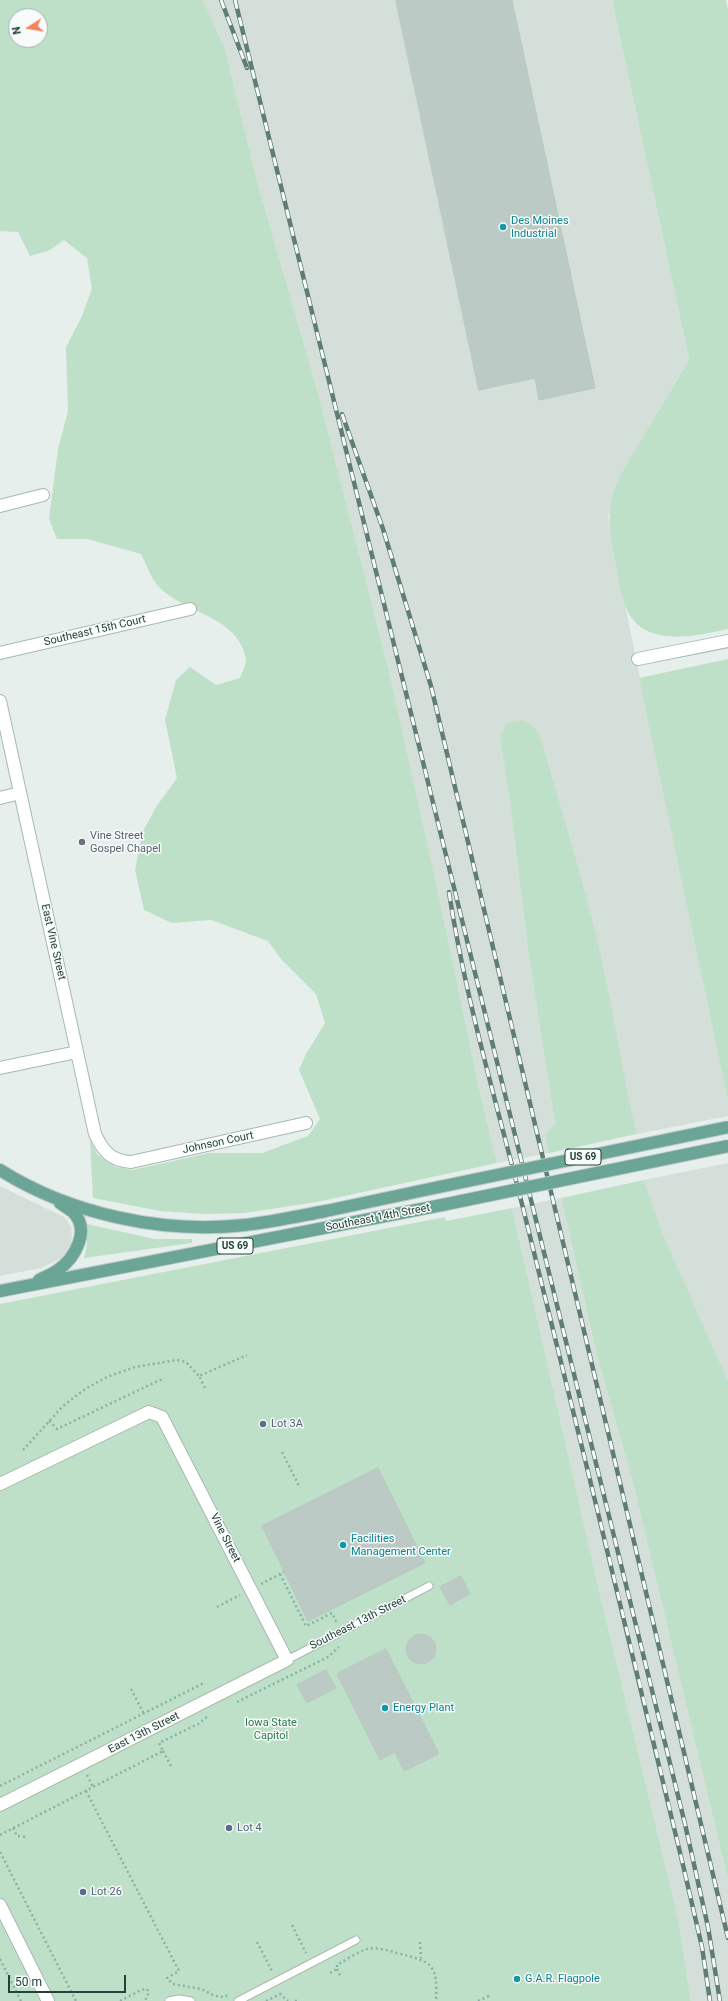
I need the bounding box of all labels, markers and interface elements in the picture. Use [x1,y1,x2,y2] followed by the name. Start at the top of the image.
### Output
[8,8,48,48] north arrow
[10,25,24,36] text: N
[511,214,569,240] place label: Des Moines Industrial
[498,222,508,232] marker: Des Moines Industrial
[43,613,147,649] street label: Southeast 15th Court
[90,829,161,855] place label: Vine Street Gospel Chapel
[77,837,87,847] marker: Vine Street Gospel Chapel
[38,903,68,981] street label: East Vine Street
[181,1129,255,1157] street label: Johnson Court
[565,1149,601,1165] road number: US 69
[325,1201,431,1235] street label: Southeast 14th Street
[217,1238,253,1254] road number: US 69
[271,1417,303,1431] place label: Lot 3A
[258,1419,268,1429] marker: Lot 3A
[207,1511,243,1565] street label: Vine Street
[351,1532,451,1558] place label: Facilities Management Center
[338,1540,348,1550] marker: Facilities Management Center
[308,1593,408,1653] street label: Southeast 13th Street
[393,1701,454,1715] place label: Energy Plant
[380,1703,390,1713] marker: Energy Plant
[106,1709,182,1757] street label: East 13th Street
[245,1716,297,1742] park label: Iowa State Capitol
[237,1821,262,1835] place label: Lot 4
[224,1823,234,1833] marker: Lot 4
[91,1885,122,1899] place label: Lot 26
[78,1887,88,1897] marker: Lot 26
[10,1967,128,1993] scale bar
[525,1972,600,1986] place label: G.A.R. Flagpole
[512,1974,522,1984] marker: G.A.R. Flagpole
[15,1975,42,1989] text: 50 m

